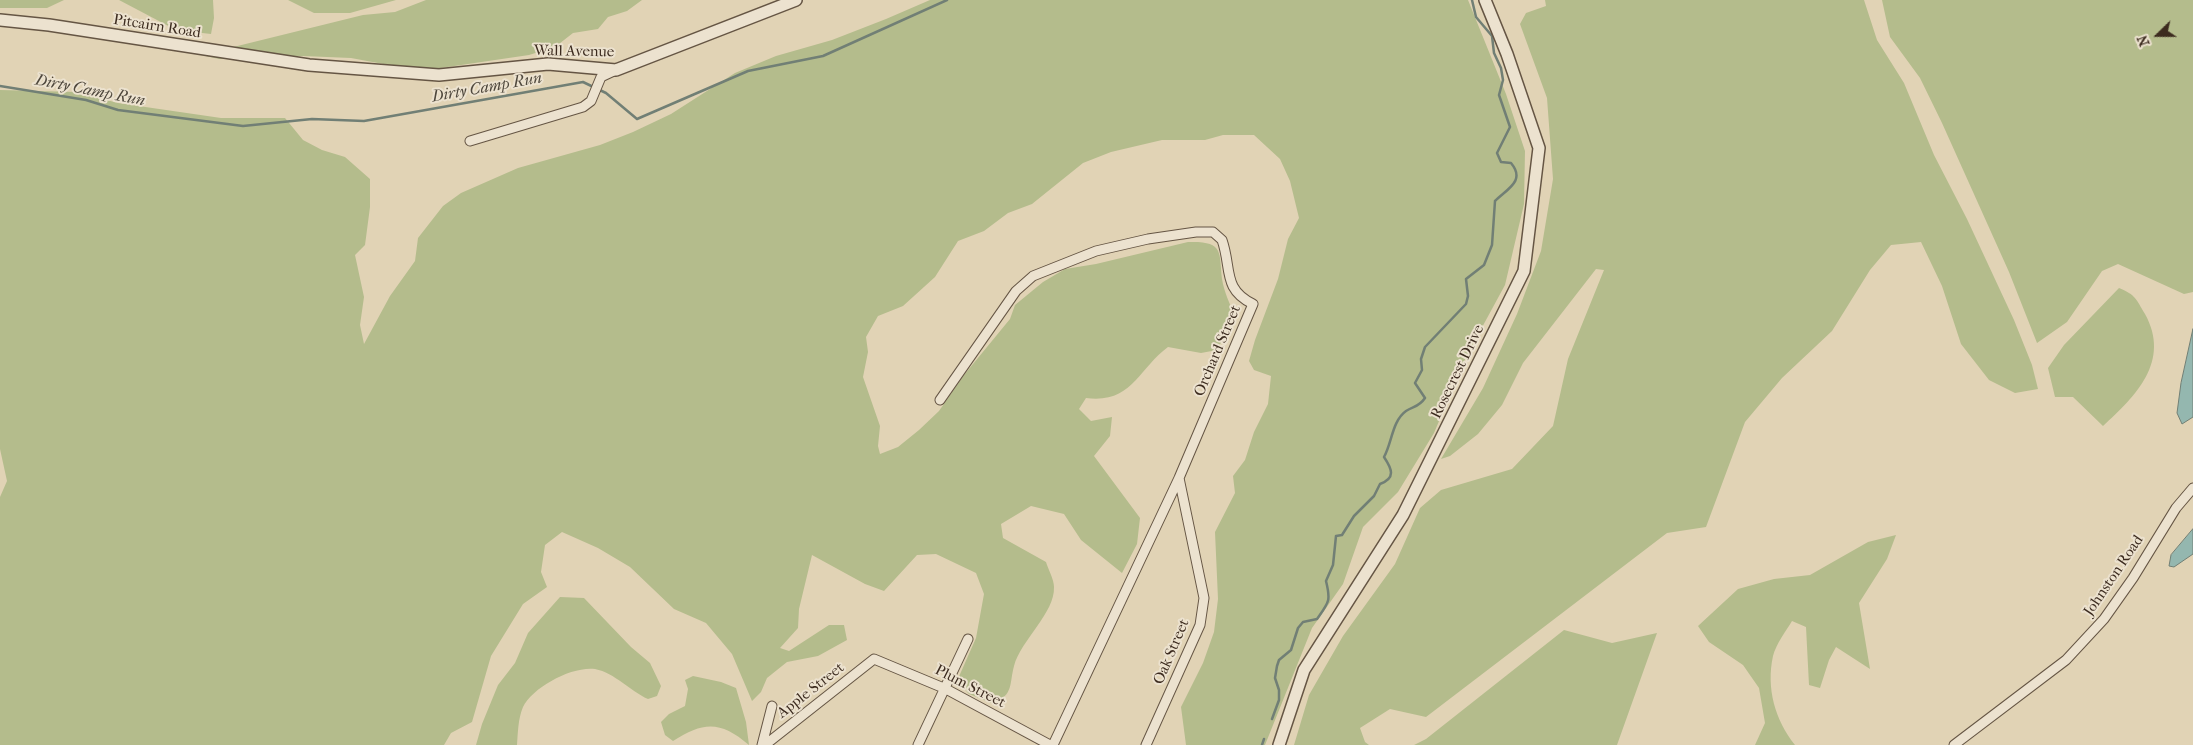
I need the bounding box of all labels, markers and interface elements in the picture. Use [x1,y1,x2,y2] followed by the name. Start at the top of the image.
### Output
[2133,10,2183,60] north arrow
[112,11,202,43] street label: Pitcairn Road
[2134,33,2153,49] text: N
[534,42,614,62] street label: Wall Avenue
[430,69,544,107] water label: Dirty Camp Run
[33,71,147,111] water label: Dirty Camp Run
[1191,303,1245,399] street label: Orchard Street
[1427,322,1489,422] street label: Rosecrest Drive
[2080,532,2148,620] street label: Johnston Road
[1150,617,1194,687] street label: Oak Street
[774,659,848,723] street label: Apple Street
[932,662,1008,712] street label: Plum Street

